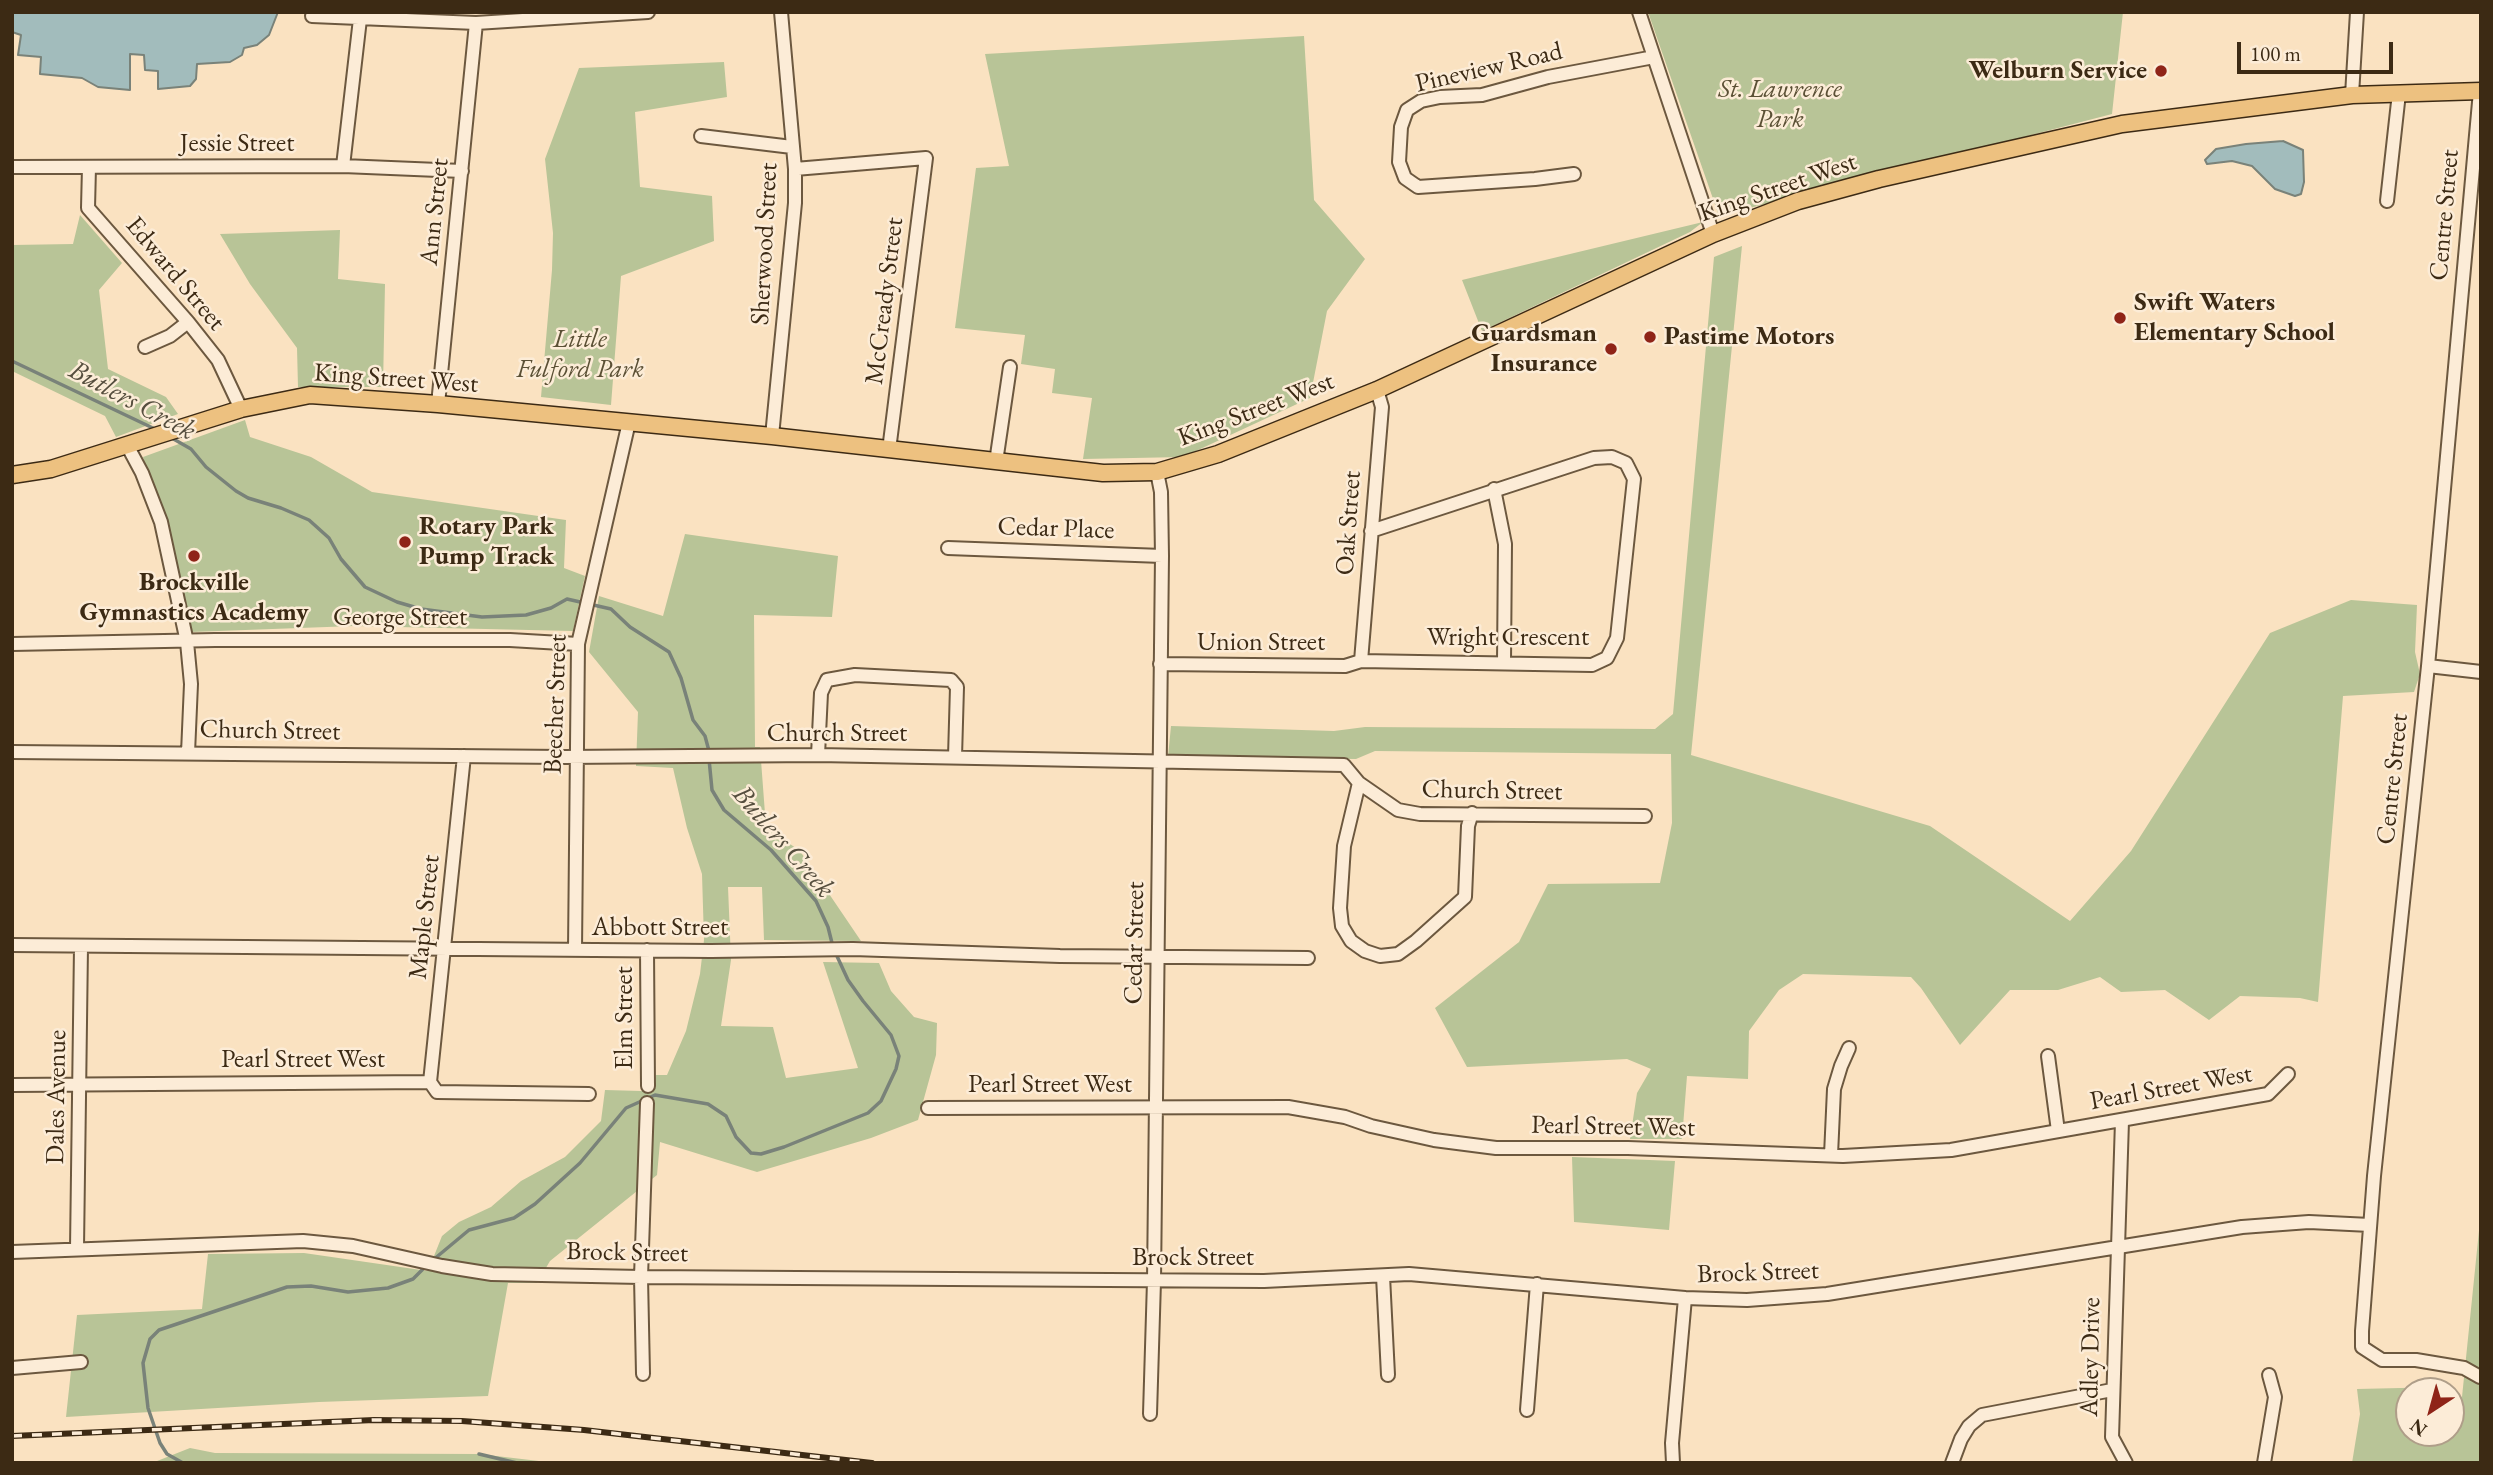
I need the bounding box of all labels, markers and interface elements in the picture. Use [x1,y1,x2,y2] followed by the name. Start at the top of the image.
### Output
[2241,28,2397,72] scale bar
[1412,36,1566,100] street label: Pineview Road
[2250,40,2301,67] text: 100 m
[1969,55,2147,87] place label: Welburn Service
[2153,63,2169,79] marker: Welburn Service
[1718,74,1842,136] park label: St. Lawrence Park
[180,128,294,160] street label: Jessie Street
[1695,146,1861,230] street label: King Street West
[2424,148,2466,282] street label: Centre Street
[414,157,456,267] street label: Ann Street
[745,162,785,326] street label: Sherwood Street
[118,211,232,337] street label: Edward Street
[859,216,911,386] street label: McCready Street
[2134,287,2335,348] place label: Swift Waters Elementary School
[2112,310,2128,326] marker: Swift Waters Elementary School
[1471,318,1597,380] place label: Guardsman Insurance
[1664,321,1834,353] place label: Pastime Motors
[516,324,644,386] park label: Little Fulford Park
[1642,329,1658,345] marker: Pastime Motors
[1603,341,1619,357] marker: Guardsman Insurance
[63,354,201,448] water label: Butlers Creek
[313,358,479,400] street label: King Street West
[1174,366,1338,454] street label: King Street West
[1330,470,1368,576] street label: Oak Street
[419,511,554,572] place label: Rotary Park Pump Track
[997,511,1115,547] street label: Cedar Place
[397,534,413,550] marker: Rotary Park Pump Track
[186,548,202,564] marker: Brockville Gymnastics Academy
[80,567,308,628] place label: Brockville Gymnastics Academy
[333,602,467,634] street label: George Street
[1427,622,1589,654] street label: Wright Crescent
[1197,627,1325,659] street label: Union Street
[538,633,574,775] street label: Beecher Street
[2371,712,2415,846] street label: Centre Street
[199,714,341,748] street label: Church Street
[767,718,907,750] street label: Church Street
[1421,774,1563,808] street label: Church Street
[725,779,841,905] water label: Butlers Creek
[403,853,447,981] street label: Maple Street
[1118,881,1152,1005] street label: Cedar Street
[592,912,728,944] street label: Abbott Street
[609,966,641,1070] street label: Elm Street
[40,1029,74,1165] street label: Dales Avenue
[221,1044,385,1076] street label: Pearl Street West
[2088,1058,2254,1118] street label: Pearl Street West
[968,1069,1132,1101] street label: Pearl Street West
[1531,1110,1695,1144] street label: Pearl Street West
[566,1236,688,1270] street label: Brock Street
[1132,1242,1254,1274] street label: Brock Street
[1697,1255,1819,1291] street label: Brock Street
[2074,1297,2108,1417] street label: Adley Drive
[2395,1377,2465,1447] north arrow
[2405,1413,2432,1442] text: N

